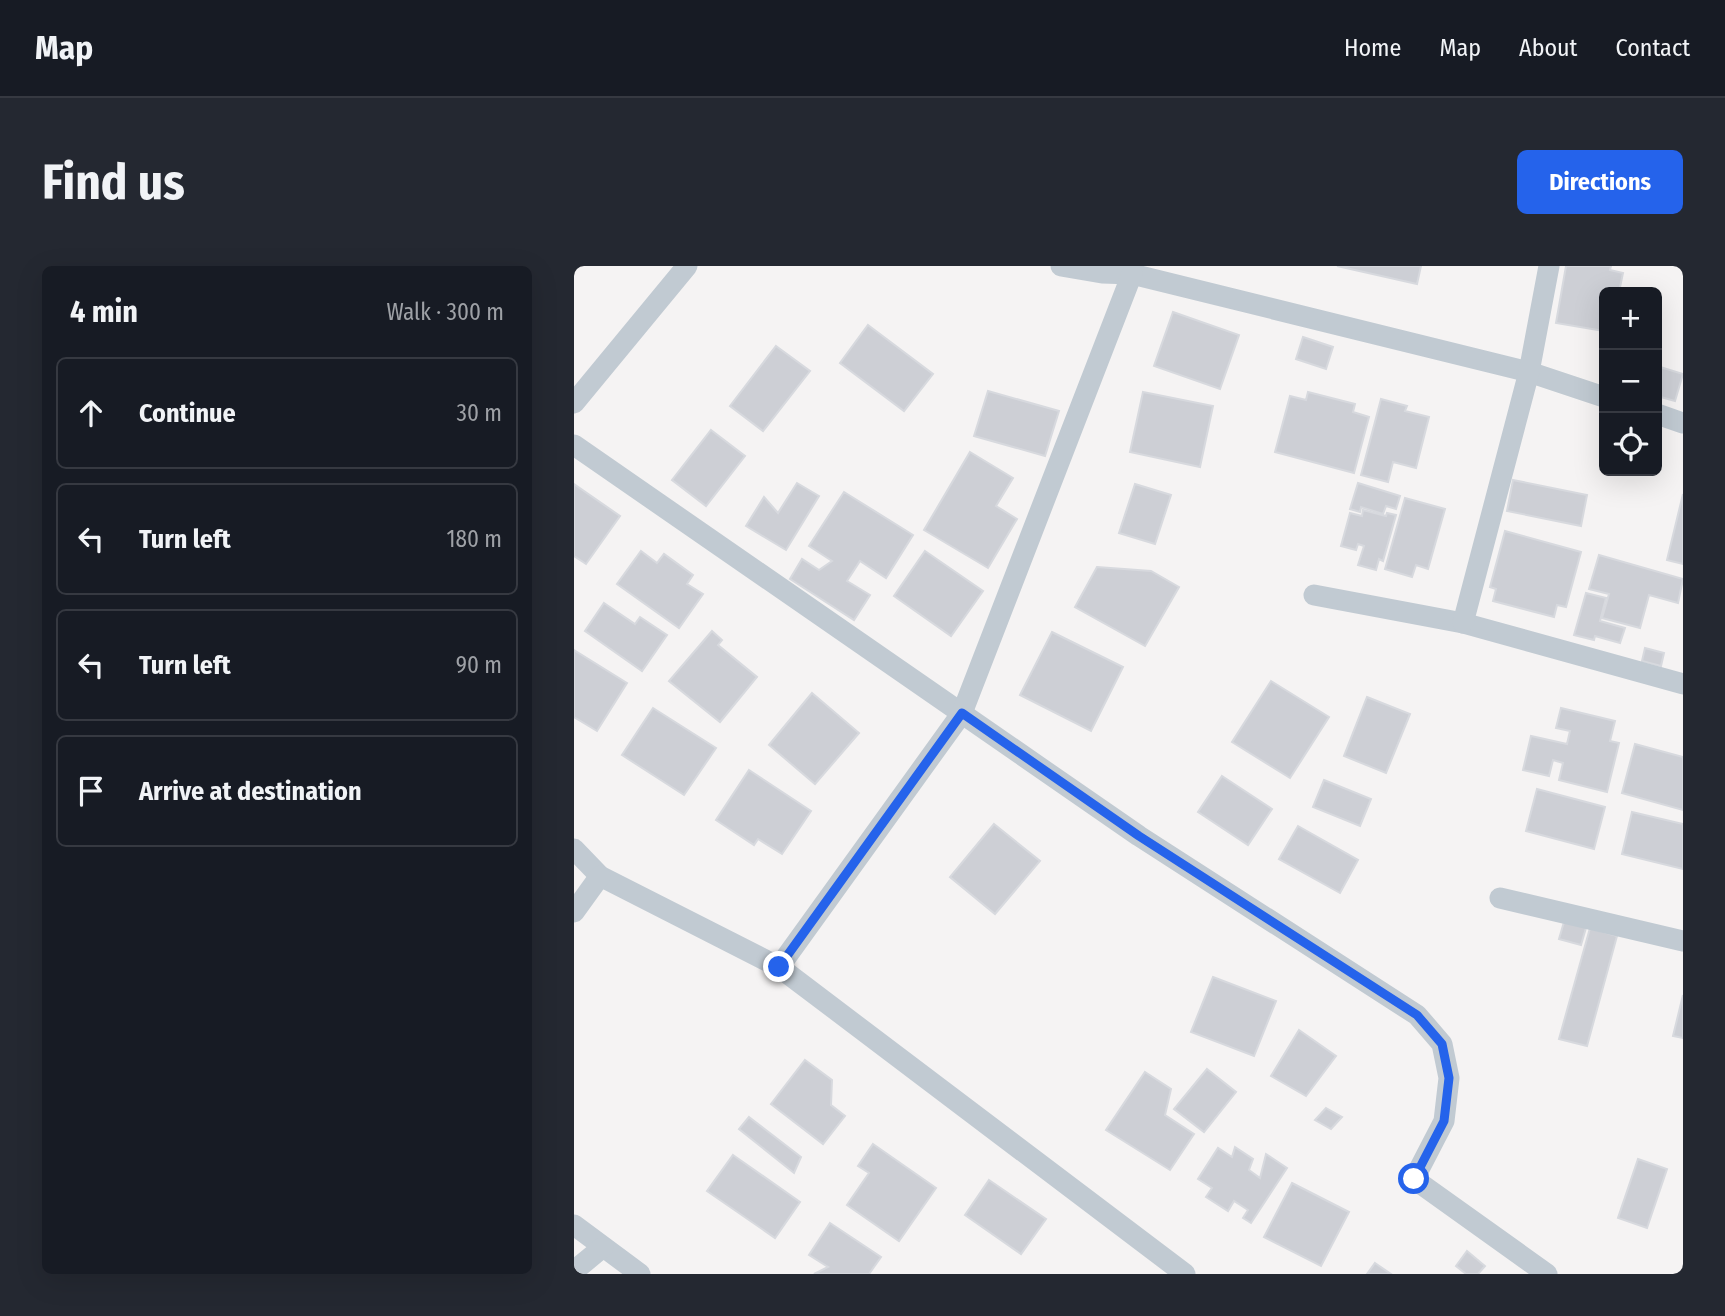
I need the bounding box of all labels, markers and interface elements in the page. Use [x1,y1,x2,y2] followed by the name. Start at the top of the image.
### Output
[35,28,93,68] text: Map
[1344,34,1401,62] text: Home
[1439,34,1481,62] text: Map
[1519,34,1577,62] text: About
[1615,34,1690,62] text: Contact
[1517,150,1683,214] button: Directions
[42,153,185,212] text: Find us
[1599,287,1662,476] map controls
[1599,287,1662,350] button: +
[70,294,138,330] text: 4 min
[387,298,504,326] text: Walk · 300 m
[1599,350,1662,413] button: −
[72,394,110,432] icon: ahead
[139,398,236,429] text: Continue
[457,399,502,427] text: 30 m
[1599,413,1662,476] button: locate
[72,520,110,558] icon: left
[139,524,231,555] text: Turn left
[446,525,502,553] text: 180 m
[72,646,110,684] icon: left
[139,650,231,681] text: Turn left
[456,651,502,679] text: 90 m
[72,772,110,810] icon: arrive
[139,776,362,807] text: Arrive at destination
[763,951,794,982] route end
[1398,1163,1429,1194] route start

